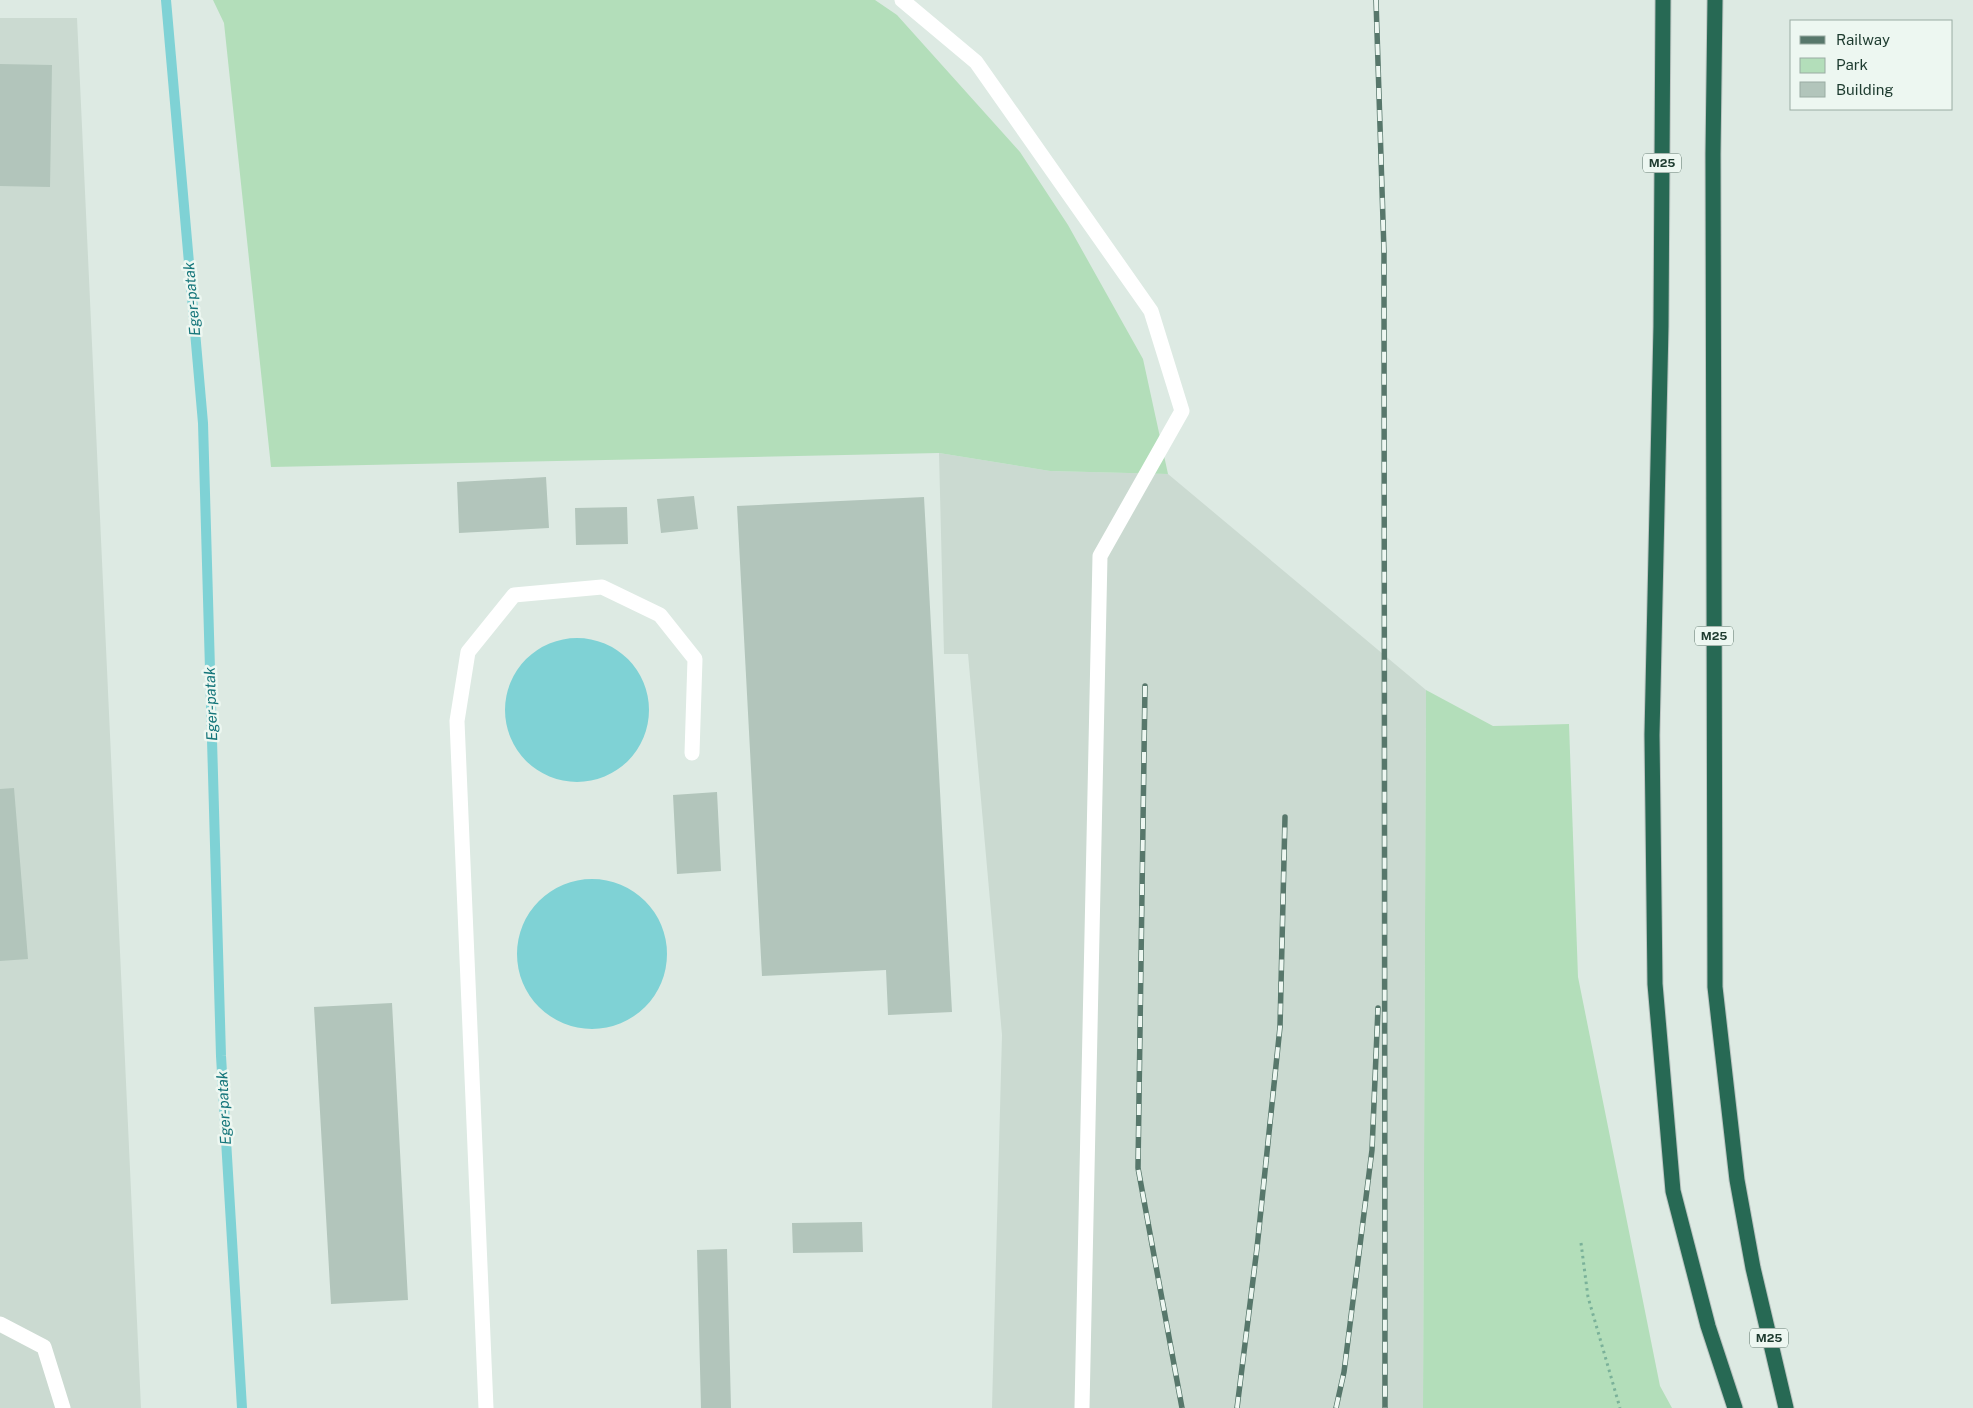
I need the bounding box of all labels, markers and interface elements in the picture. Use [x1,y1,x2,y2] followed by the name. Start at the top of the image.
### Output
[1790,20,1953,110] legend
[1836,31,1890,48] text: Railway
[1836,56,1868,73] text: Park
[1836,81,1894,98] text: Building
[1643,154,1681,172] road number: M25
[180,261,203,337] water label: Eger-patak
[1695,626,1733,646] road number: M25
[201,666,220,741] water label: Eger-patak
[213,1070,234,1145] water label: Eger-patak
[1750,1329,1788,1348] road number: M25

